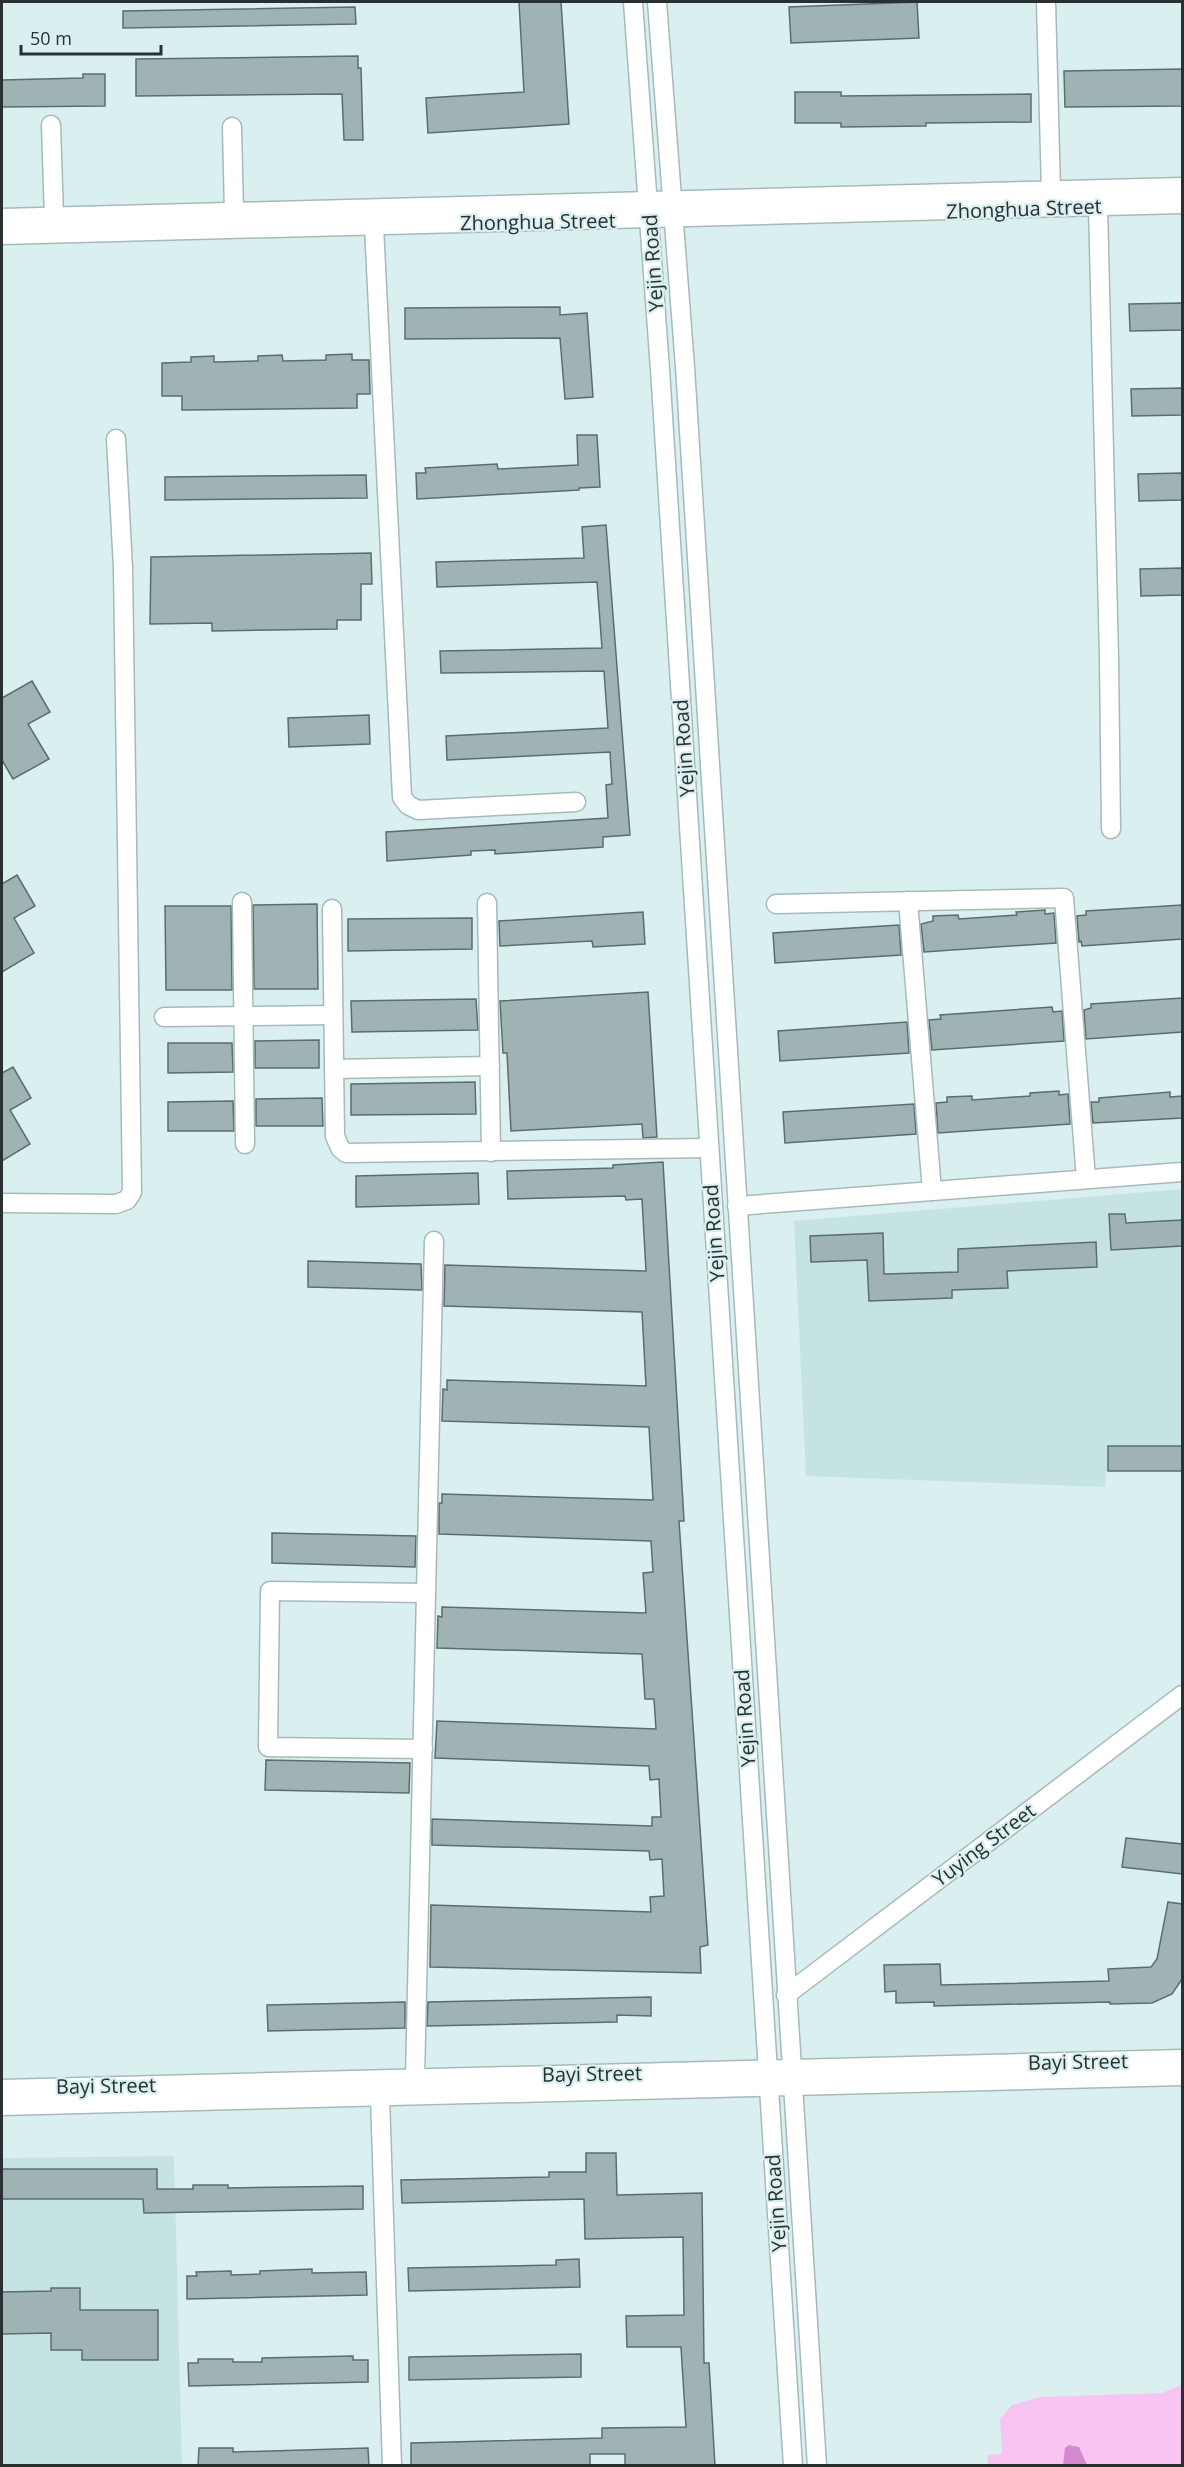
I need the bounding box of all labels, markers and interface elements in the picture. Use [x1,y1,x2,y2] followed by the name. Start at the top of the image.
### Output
[21,18,160,56] scale bar
[30,26,72,50] text: 50 m
[946,192,1102,225] street label: Zhonghua Street
[460,207,616,236] street label: Zhonghua Street
[636,213,669,313] street label: Yejin Road
[667,698,700,798] street label: Yejin Road
[697,1183,730,1283] street label: Yejin Road
[728,1668,761,1768] street label: Yejin Road
[927,1797,1041,1892] street label: Yuying Street
[1028,2047,1128,2076] street label: Bayi Street
[542,2059,642,2088] street label: Bayi Street
[56,2071,156,2100] street label: Bayi Street
[759,2153,792,2253] street label: Yejin Road

